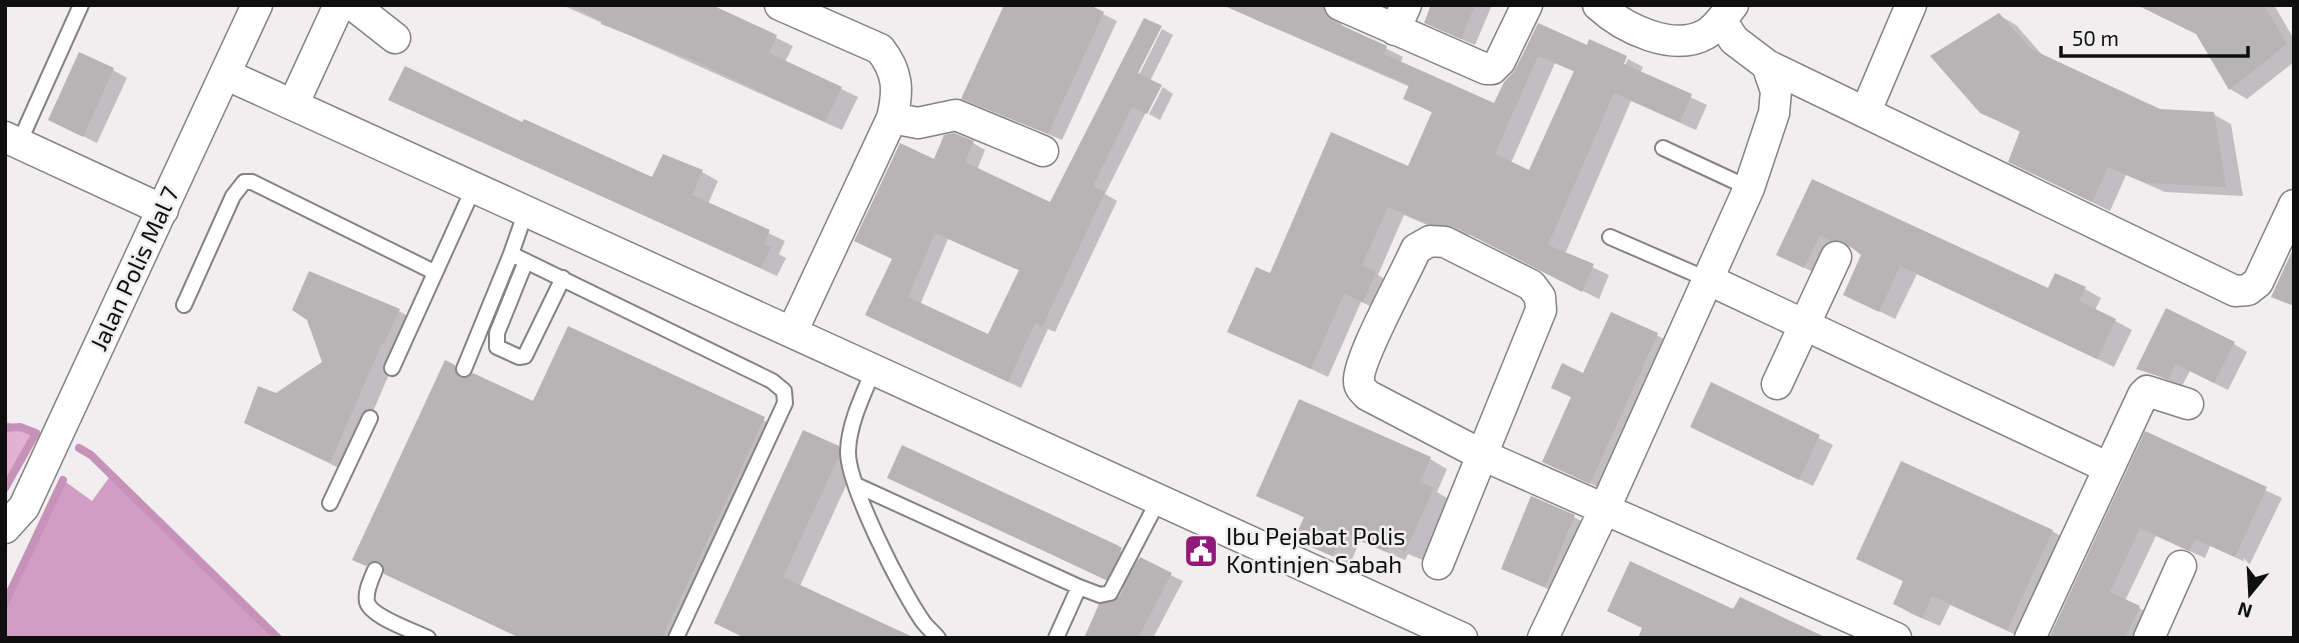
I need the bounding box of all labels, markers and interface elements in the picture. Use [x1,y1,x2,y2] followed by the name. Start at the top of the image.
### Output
[2061,14,2248,58] scale bar
[2072,25,2119,50] text: 50 m
[83,182,184,355] street label: Jalan Polis Mal 7
[1226,521,1405,578] place label: Ibu Pejabat Polis Kontinjen Sabah
[1182,532,1220,570] public building icon: Ibu Pejabat Polis Kontinjen Sabah
[2215,559,2285,629] north arrow
[2235,598,2255,624] text: N

